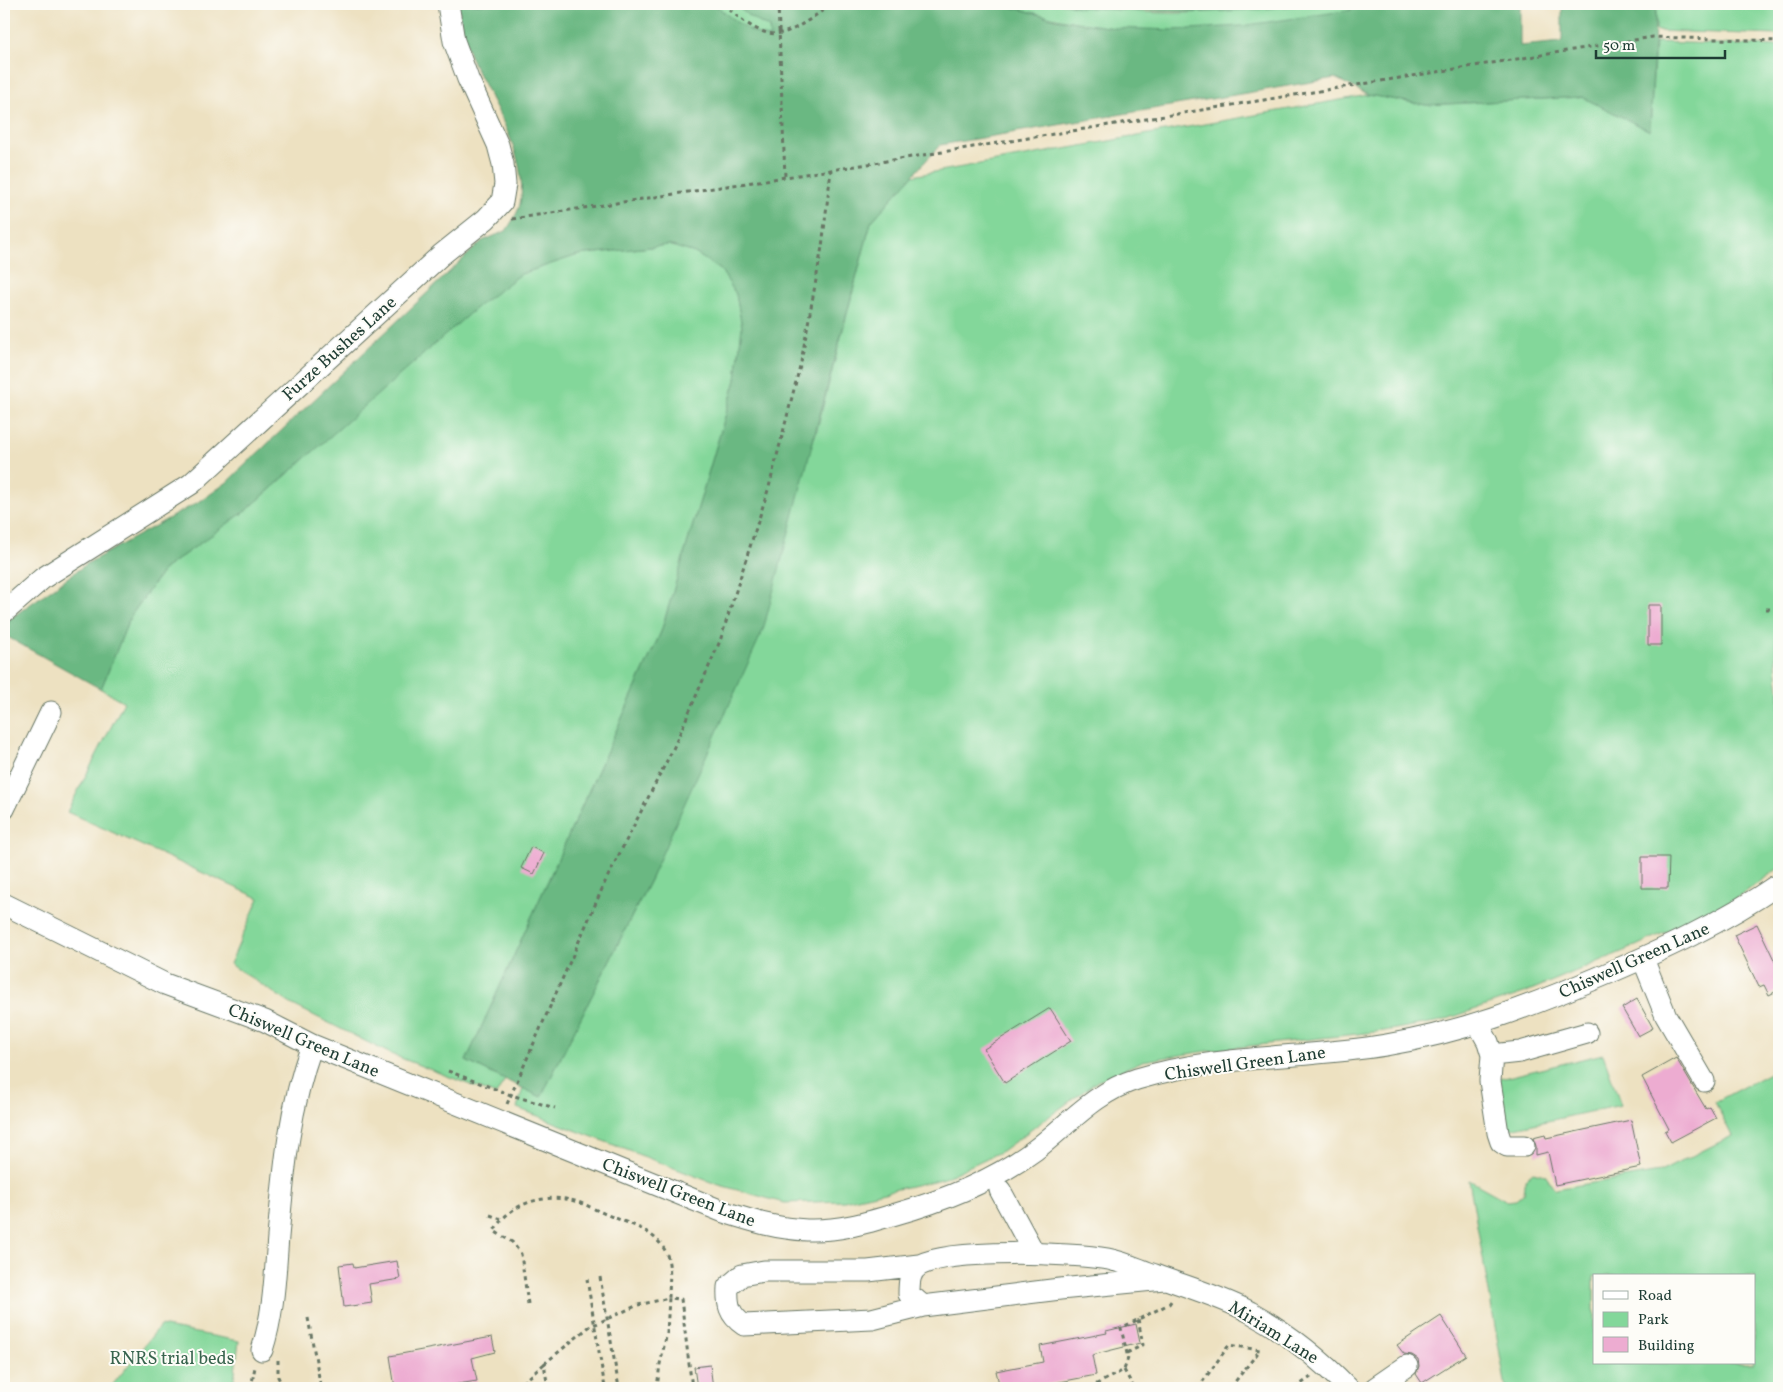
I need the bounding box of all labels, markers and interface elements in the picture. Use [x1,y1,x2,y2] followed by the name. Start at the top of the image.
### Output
[1596,28,1724,60] scale bar
[1603,36,1635,57] text: 50 m
[277,291,403,407] street label: Furze Bushes Lane
[1555,917,1714,1006] street label: Chiswell Green Lane
[224,998,383,1085] street label: Chiswell Green Lane
[1163,1041,1327,1088] street label: Chiswell Green Lane
[598,1153,759,1234] street label: Chiswell Green Lane
[1593,1274,1756,1364] legend
[1638,1286,1672,1307] text: Road
[1223,1296,1323,1371] street label: Miriam Lane
[1638,1310,1669,1331] text: Park
[1638,1336,1695,1357] text: Building
[110,1347,234,1372] park label: RNRS trial beds

